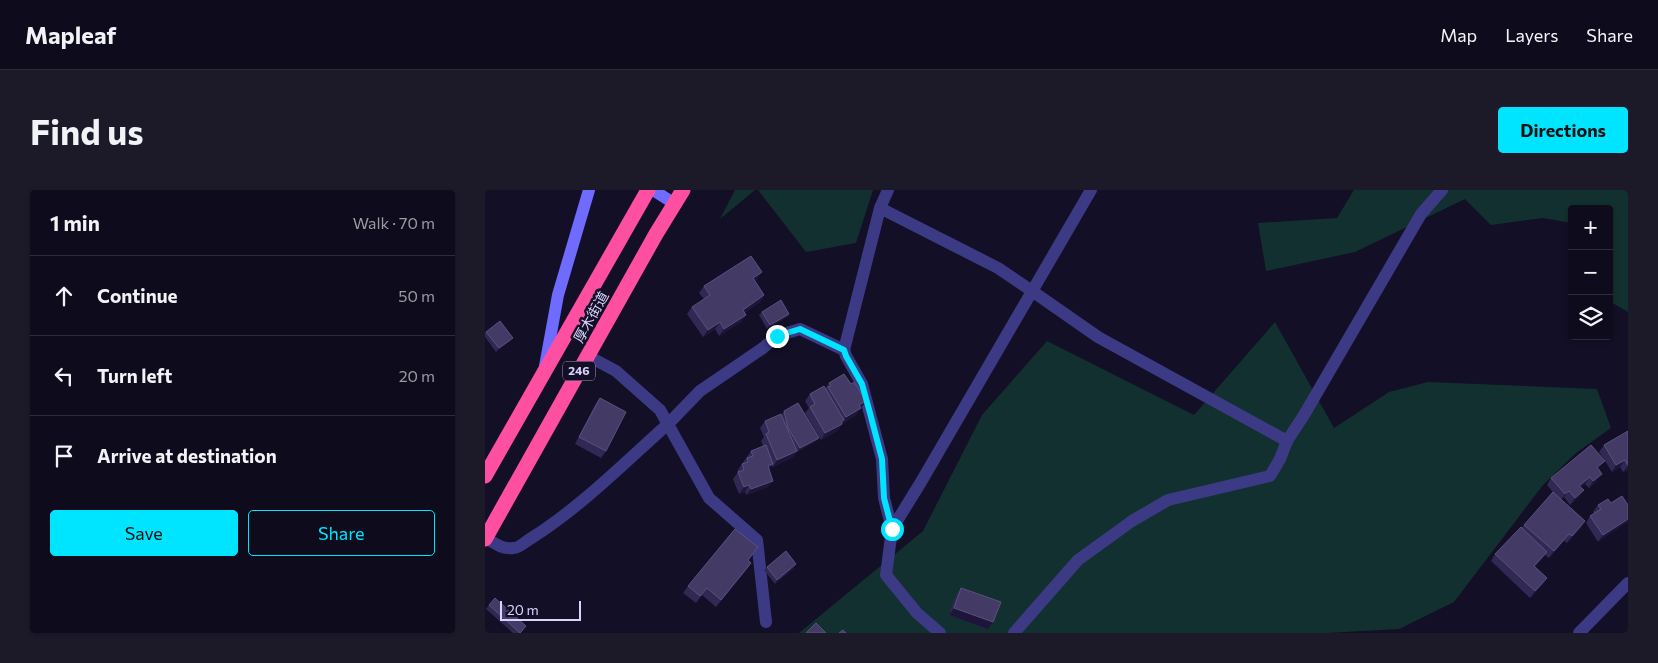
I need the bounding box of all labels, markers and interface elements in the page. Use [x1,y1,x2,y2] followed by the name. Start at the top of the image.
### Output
[25,20,116,49] text: Mapleaf
[1440,24,1477,46] text: Map
[1505,24,1558,46] text: Layers
[1586,24,1633,46] text: Share
[1498,107,1628,153] button: Directions
[30,109,144,152] text: Find us
[1568,205,1613,340] map controls
[1568,205,1613,250] button: +
[50,210,100,235] text: 1 min
[353,213,435,232] text: Walk · 70 m
[1568,250,1613,295] button: −
[50,282,78,310] icon: ahead
[97,284,177,307] text: Continue
[398,286,435,305] text: 50 m
[570,288,612,345] street label: 厚木街道
[1568,295,1613,340] button: layers
[766,325,789,348] route end
[50,362,78,390] icon: left
[563,362,595,380] road number: 246
[97,364,172,387] text: Turn left
[399,366,435,385] text: 20 m
[50,442,78,470] icon: arrive
[97,444,277,467] text: Arrive at destination
[50,510,238,556] button: Save
[248,510,435,556] button: Share
[881,518,904,541] route start
[500,598,581,621] scale bar
[507,601,539,618] text: 20 m

